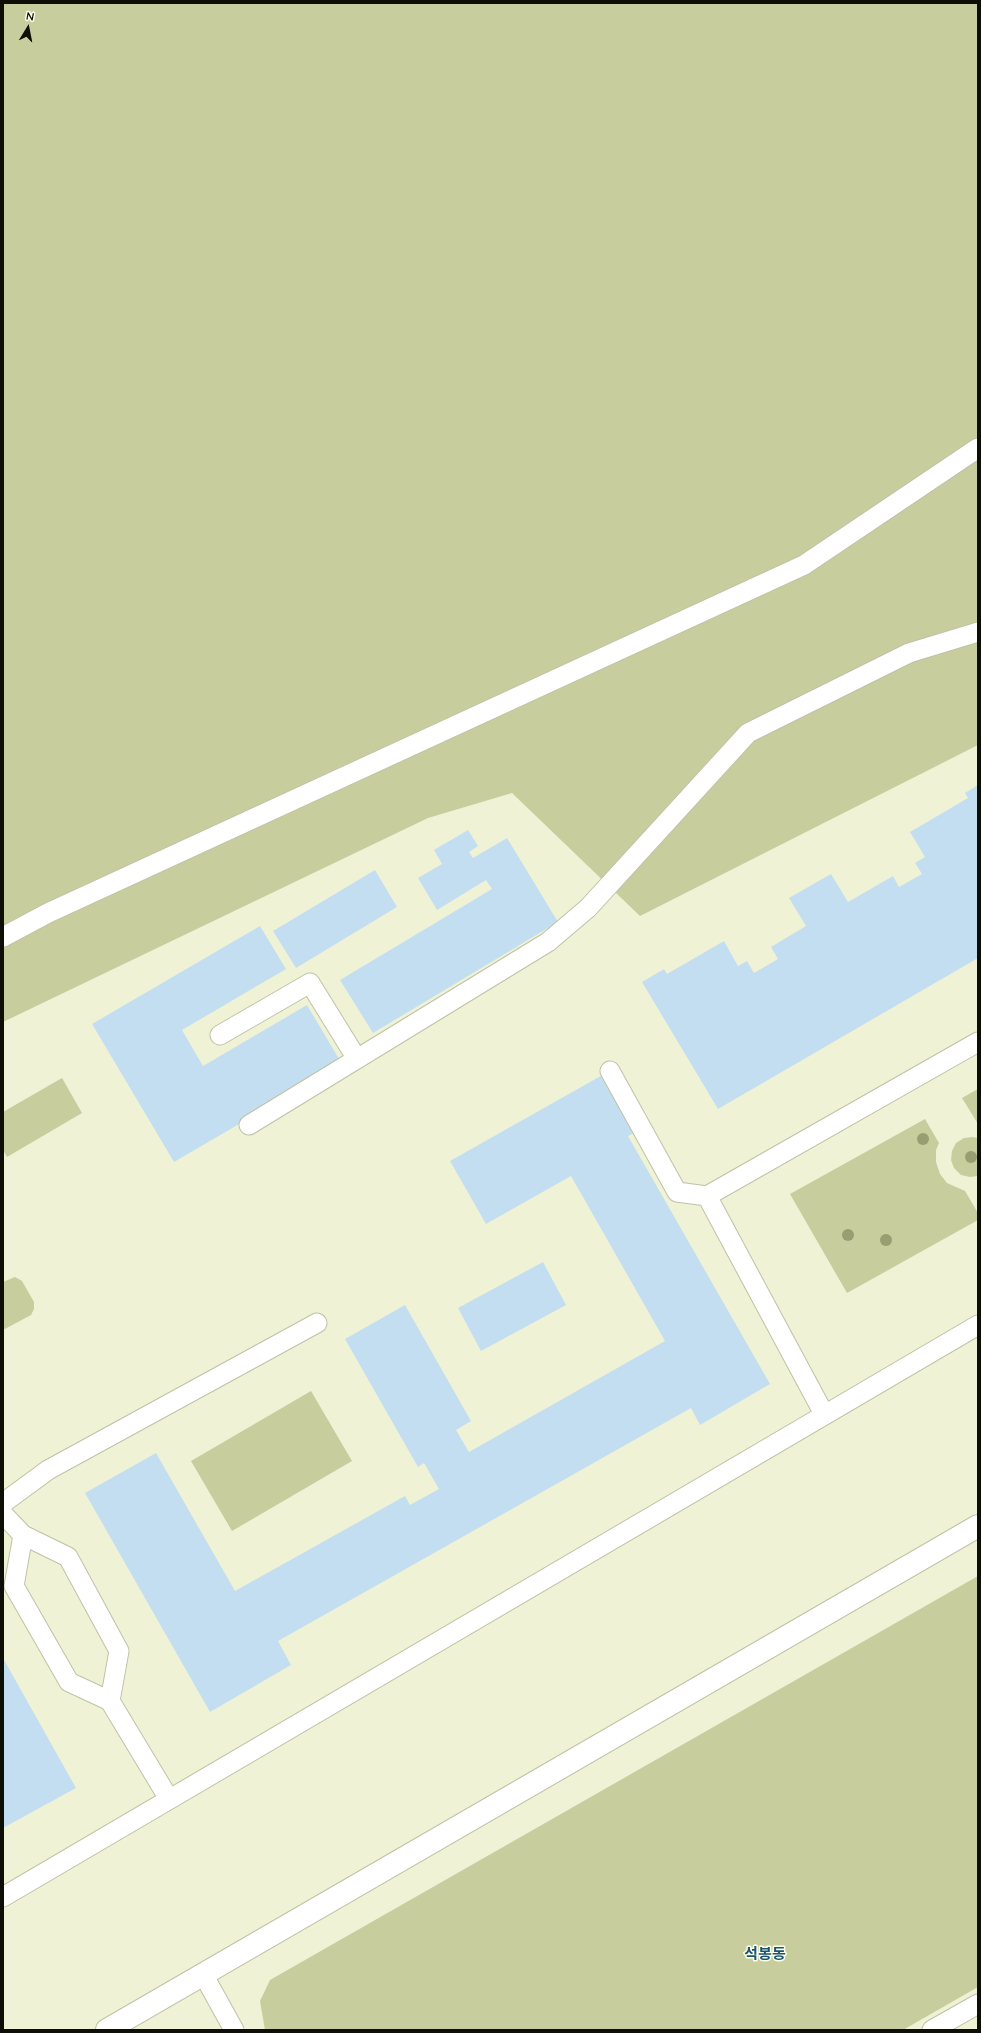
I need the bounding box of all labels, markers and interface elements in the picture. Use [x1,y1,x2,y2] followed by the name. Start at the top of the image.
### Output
[8,8,48,48] north arrow
[25,9,35,24] text: N
[744,1945,786,1963] district label: 석봉동

